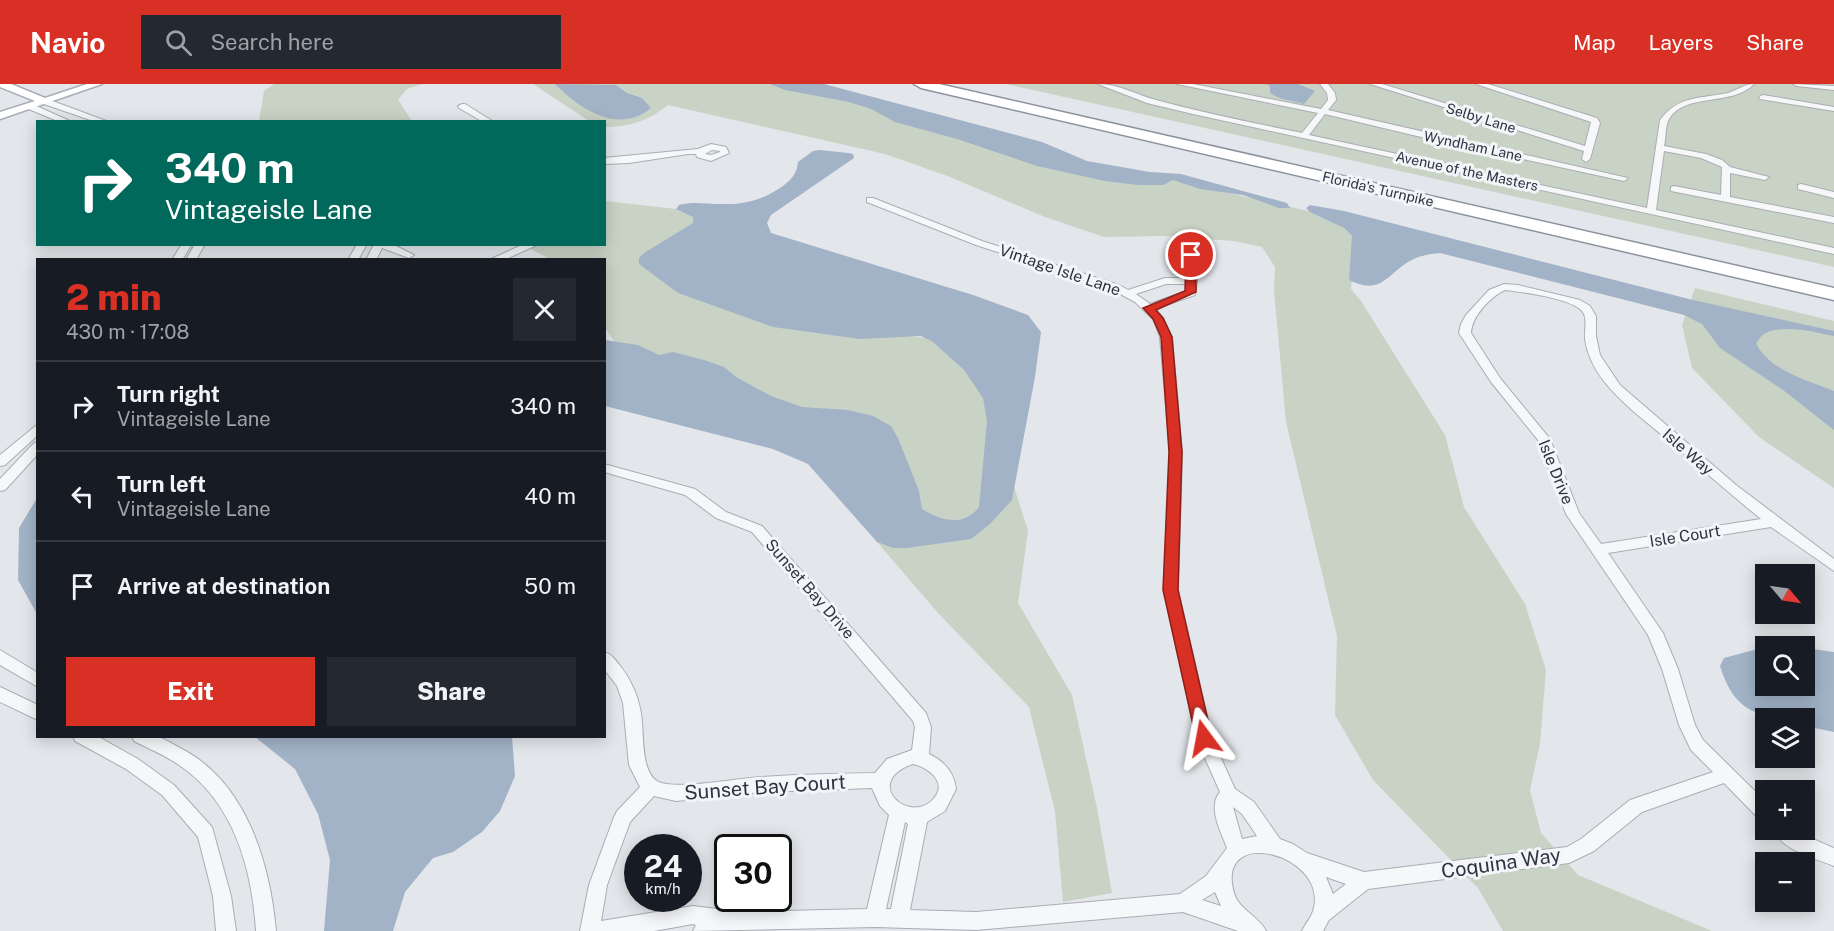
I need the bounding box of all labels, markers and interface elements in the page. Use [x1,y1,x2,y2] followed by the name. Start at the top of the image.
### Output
[141,15,561,69] search box
[30,26,105,59] text: Navio
[162,26,195,59] icon: search
[210,29,334,55] text: Search here
[1573,30,1616,55] text: Map
[1649,30,1713,55] text: Layers
[1746,30,1804,55] text: Share
[1444,100,1518,136] street label: Selby Lane
[1422,128,1524,164] street label: Wyndham Lane
[165,143,295,192] text: 340 m
[66,144,144,222] icon: right
[1394,148,1540,194] street label: Avenue of the Masters
[1321,168,1435,210] street label: Florida's Turnpike
[165,193,373,225] text: Vintageisle Lane
[1165,229,1216,280] pin
[1174,238,1207,271] icon: arrive
[997,240,1123,300] street label: Vintage Isle Lane
[66,276,162,318] text: 2 min
[513,278,576,341] button: close
[66,320,189,344] text: 430 m · 17:08
[117,381,220,407] text: Turn right
[66,390,99,423] icon: right
[511,393,576,419] text: 340 m
[117,407,271,431] text: Vintageisle Lane
[1659,425,1718,480] street label: Isle Way
[1534,437,1578,507] street label: Isle Drive
[117,471,206,497] text: Turn left
[66,480,99,513] icon: left
[524,483,576,509] text: 40 m
[117,497,271,521] text: Vintageisle Lane
[1648,521,1722,551] street label: Isle Court
[761,535,859,643] street label: Sunset Bay Drive
[1755,564,1815,624] north arrow
[1755,564,1815,912] map controls
[66,570,99,603] icon: arrive
[117,573,330,599] text: Arrive at destination
[524,573,576,599] text: 50 m
[1755,636,1815,696] button: search
[66,657,315,726] button: Exit
[327,657,576,726] button: Share
[1172,706,1236,770] position arrow
[1755,708,1815,768] button: layers
[683,769,847,805] street label: Sunset Bay Court
[1755,780,1815,840] button: +
[714,834,792,912] speed limit sign: 30
[1440,843,1563,883] street label: Coquina Way
[644,848,682,884] text: 24
[1755,852,1815,912] button: −
[645,880,681,897] text: km/h

